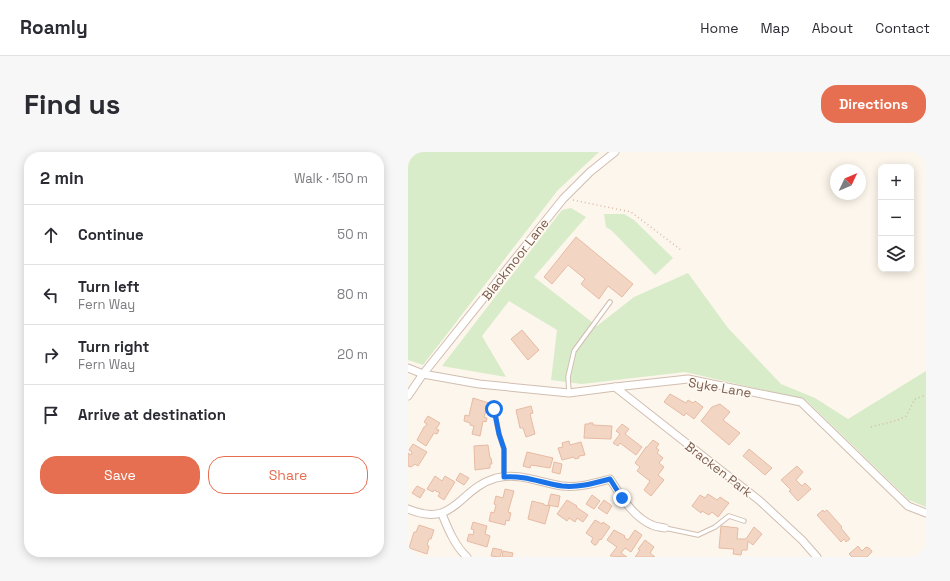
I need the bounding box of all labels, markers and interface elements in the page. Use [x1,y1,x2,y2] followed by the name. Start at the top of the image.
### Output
[20,15,88,40] text: Roamly
[700,19,738,37] text: Home
[760,19,790,37] text: Map
[812,19,853,37] text: About
[875,19,930,37] text: Contact
[821,85,926,123] button: Directions
[24,86,121,122] text: Find us
[830,164,866,200] north arrow
[878,164,914,272] map controls
[878,164,914,200] button: +
[40,167,84,189] text: 2 min
[294,170,368,187] text: Walk · 150 m
[878,200,914,236] button: −
[478,215,553,304] street label: Blackmoor Lane
[40,224,62,246] icon: ahead
[78,225,144,244] text: Continue
[337,226,368,243] text: 50 m
[878,236,914,272] button: layers
[78,277,140,296] text: Turn left
[40,284,62,306] icon: left
[337,286,368,303] text: 80 m
[78,296,135,313] text: Fern Way
[78,337,149,356] text: Turn right
[40,344,62,366] icon: right
[337,346,368,363] text: 20 m
[78,356,135,373] text: Fern Way
[687,374,753,401] street label: Syke Lane
[485,400,503,418] route start
[40,404,62,426] icon: arrive
[78,405,226,424] text: Arrive at destination
[682,438,756,501] street label: Bracken Park
[40,456,200,494] button: Save
[208,456,368,494] button: Share
[613,489,631,507] route end

